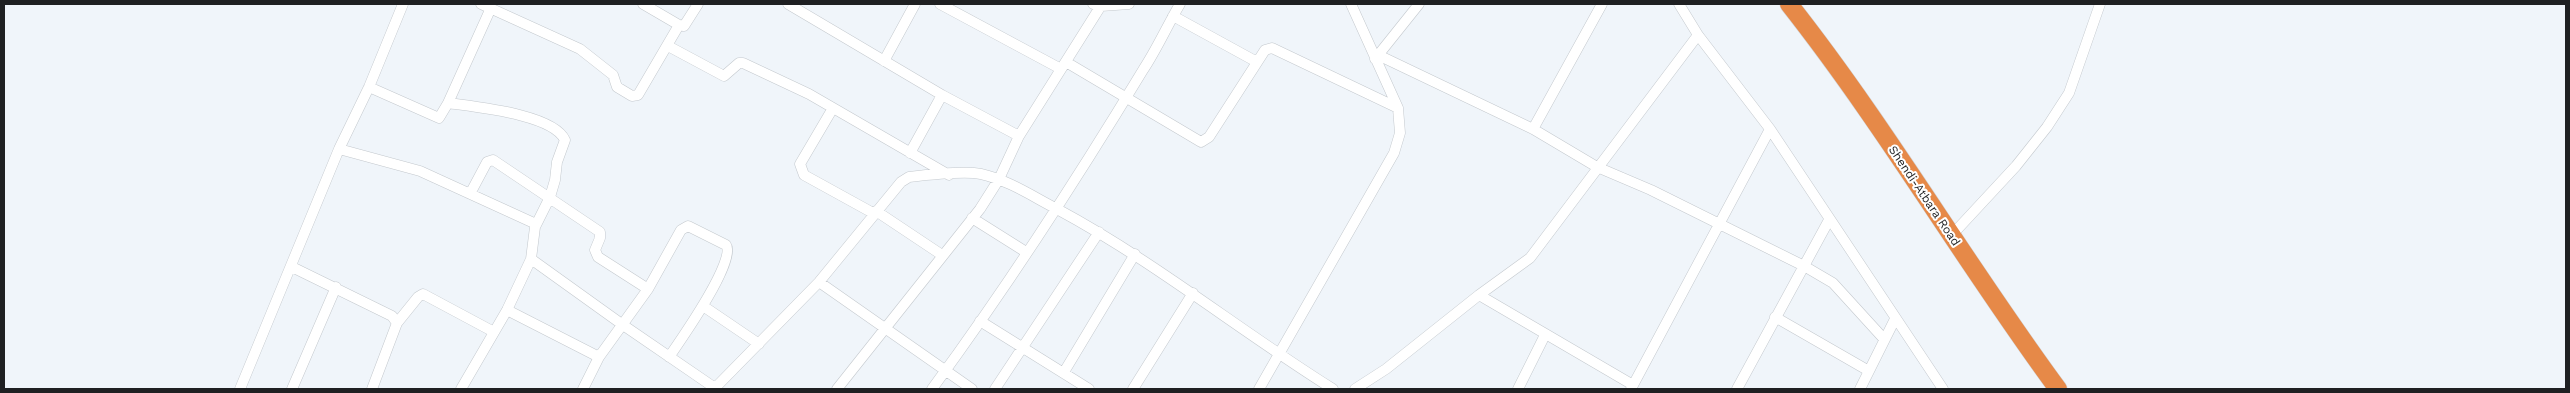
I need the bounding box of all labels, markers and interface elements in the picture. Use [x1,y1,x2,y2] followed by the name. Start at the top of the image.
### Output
[1885,143,1963,249] street label: Shendi-Atbara Road

